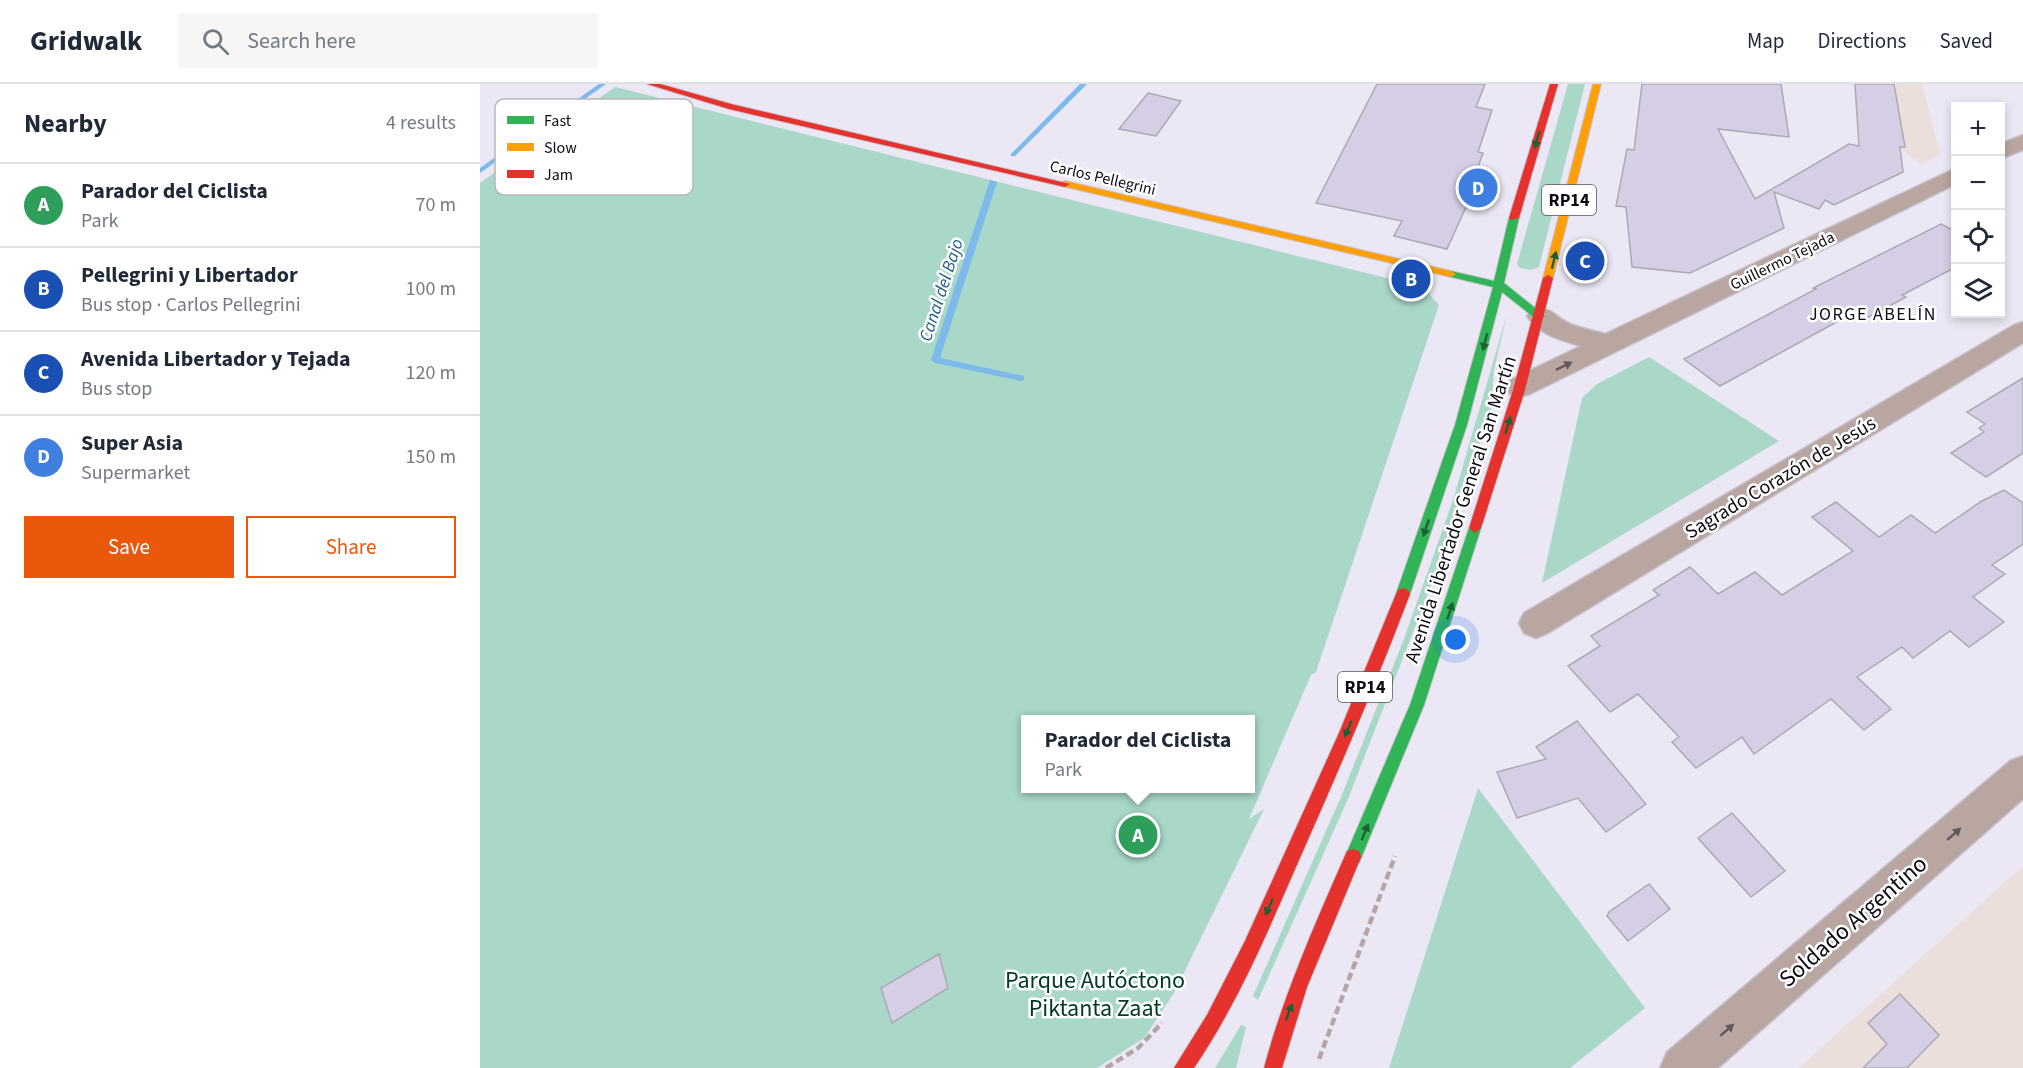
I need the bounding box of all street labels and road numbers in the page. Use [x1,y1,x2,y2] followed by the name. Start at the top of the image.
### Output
[1048,155,1158,201] street label: Carlos Pellegrini
[1542,185,1596,215] road number: RP14
[1727,226,1838,296] street label: Guillermo Tejada
[1398,352,1524,666] street label: Avenida Libertador General San Martín
[1680,410,1881,546] street label: Sagrado Corazón de Jesús
[1338,672,1392,702] road number: RP14
[1771,847,1935,996] street label: Soldado Argentino

